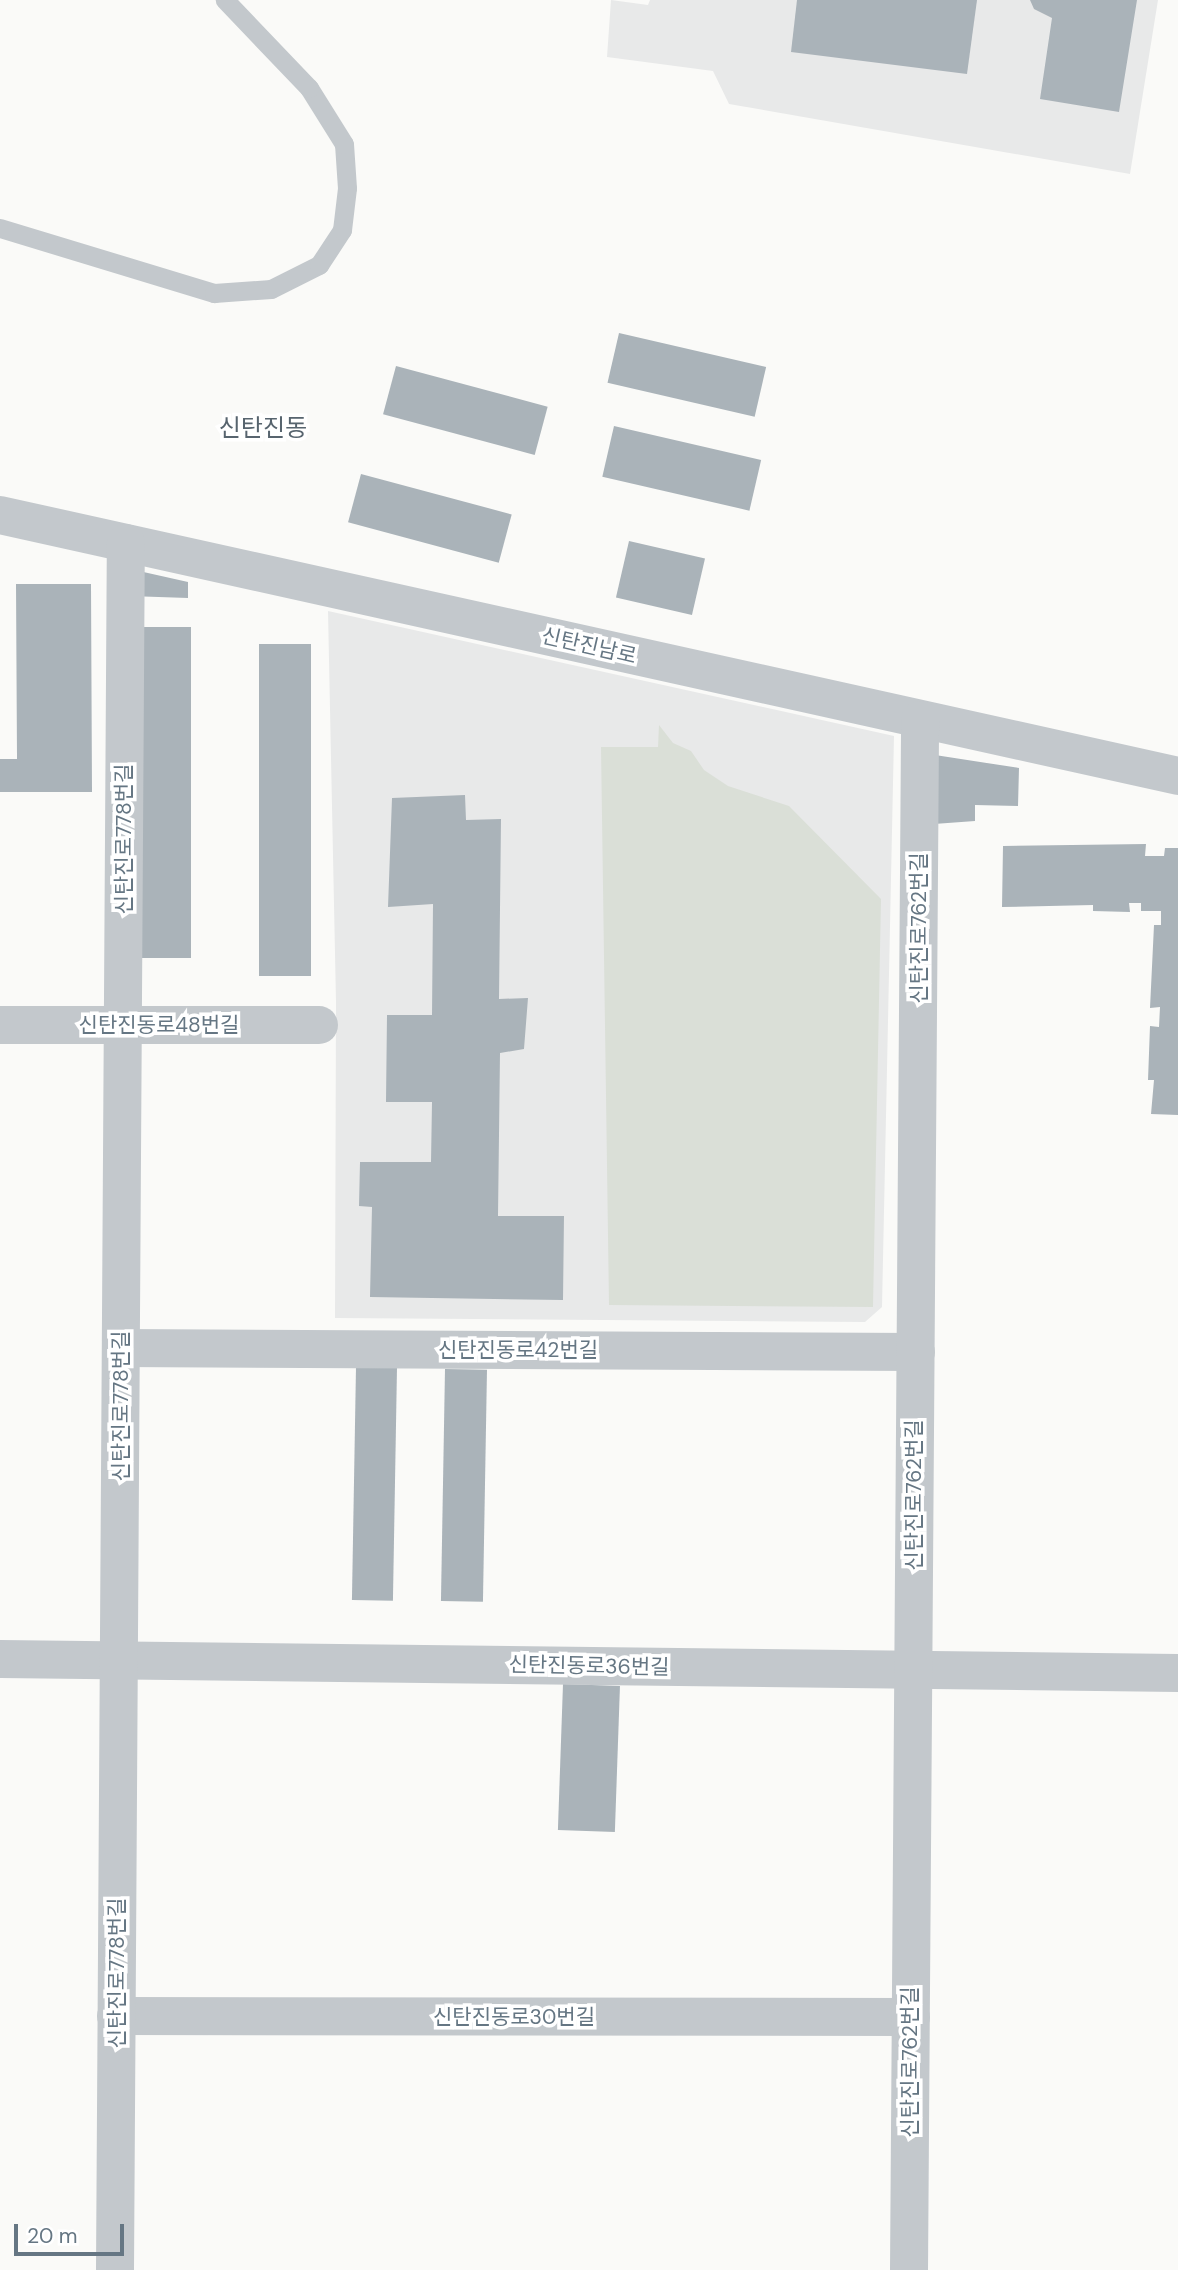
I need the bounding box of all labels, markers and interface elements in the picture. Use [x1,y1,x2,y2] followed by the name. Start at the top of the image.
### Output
[219,414,307,442] district label: 신탄진동
[539,623,639,669] street label: 신탄진남로
[111,764,137,914] street label: 신탄진로778번길
[906,852,932,1004] street label: 신탄진로762번길
[79,1012,239,1038] street label: 신탄진동로48번길
[108,1331,134,1481] street label: 신탄진로778번길
[438,1337,598,1363] street label: 신탄진동로42번길
[901,1419,927,1571] street label: 신탄진로762번길
[508,1652,670,1680] street label: 신탄진동로36번길
[104,1898,130,2048] street label: 신탄진로778번길
[897,1986,923,2138] street label: 신탄진로762번길
[433,2004,595,2030] street label: 신탄진동로30번길
[18,2210,128,2254] scale bar
[27,2222,78,2250] text: 20 m

